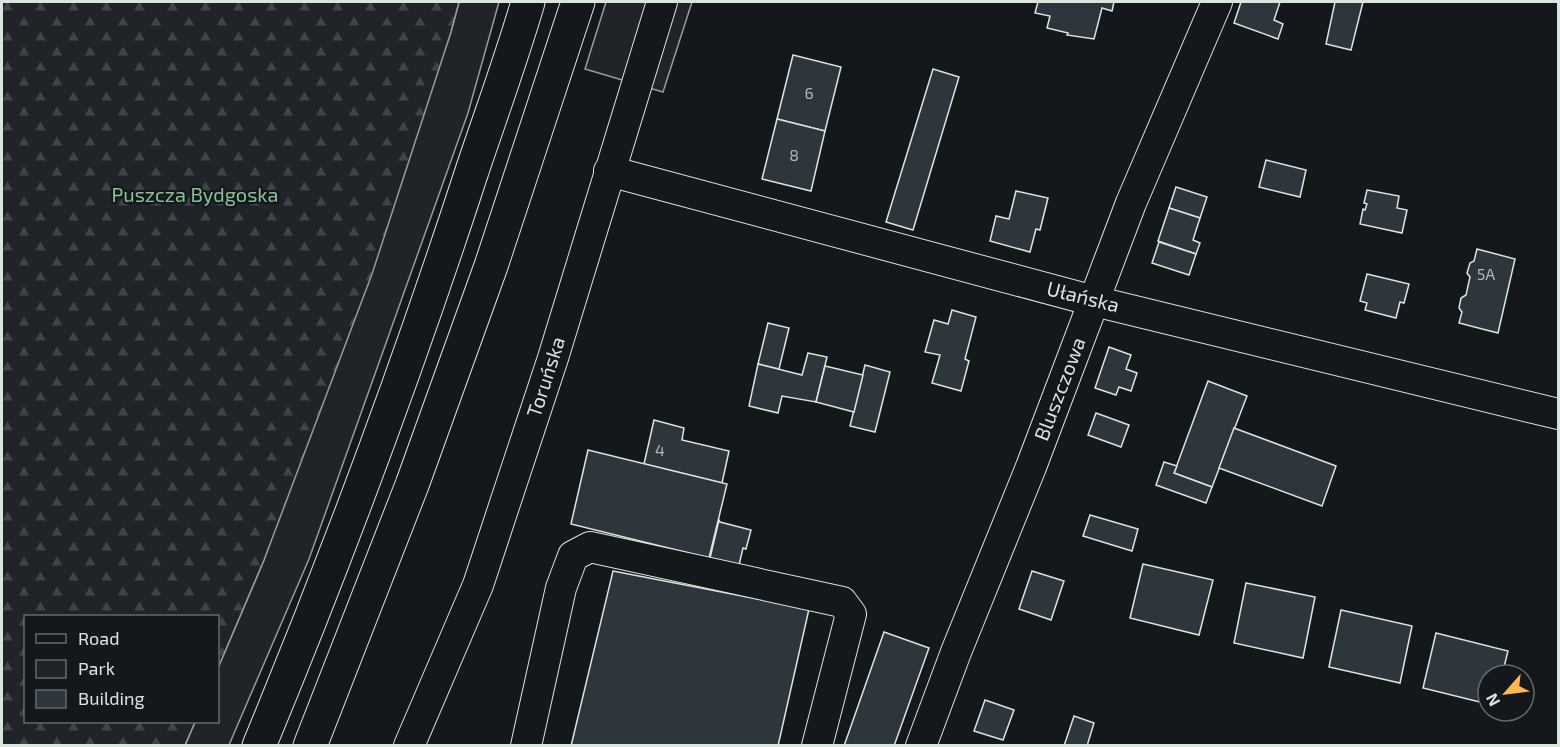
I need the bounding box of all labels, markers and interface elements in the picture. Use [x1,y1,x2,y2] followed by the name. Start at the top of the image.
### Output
[804,83,814,102] house number: 6
[789,145,799,164] house number: 8
[111,182,279,206] park label: Puszcza Bydgoska
[1477,264,1495,283] house number: 5A
[1045,275,1122,317] street label: Ułańska
[521,333,569,420] street label: Toruńska
[1028,334,1090,444] street label: Bluszczowa
[655,440,665,459] house number: 4
[24,615,219,723] legend
[78,627,119,649] text: Road
[78,657,115,679] text: Park
[1476,663,1536,723] north arrow
[78,687,145,709] text: Building
[1481,691,1503,710] text: N

